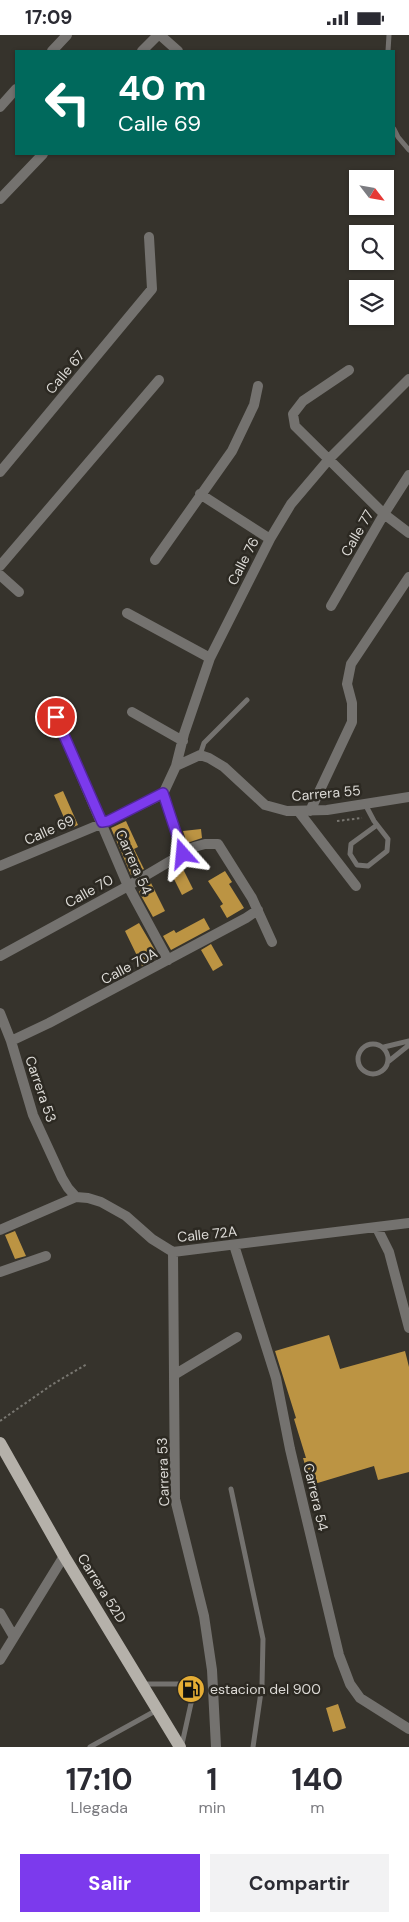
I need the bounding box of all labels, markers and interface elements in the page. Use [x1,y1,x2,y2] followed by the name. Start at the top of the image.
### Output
[25,5,72,30] text: 17:09
[118,65,207,111] text: 40 m
[35,70,100,135] icon: left
[118,109,201,138] text: Calle 69
[349,170,394,215] north arrow
[349,170,394,325] map controls
[349,225,394,270] button: search
[349,280,394,325] button: layers
[42,346,88,398] street label: Calle 67
[337,507,377,559] street label: Calle 77
[223,534,263,588] street label: Calle 76
[35,696,77,738] pin
[42,703,70,731] icon: arrive
[291,781,361,805] street label: Carrera 55
[21,811,77,849] street label: Calle 69
[112,827,157,898] street label: Carrera 54
[156,827,208,879] position arrow
[62,870,116,912] street label: Calle 70
[98,944,160,988] street label: Calle 70A
[21,1053,61,1125] street label: Carrera 53
[176,1222,238,1246] street label: Calle 72A
[153,1437,173,1507] street label: Carrera 53
[299,1461,333,1533] street label: Carrera 54
[74,1550,130,1626] street label: Carrera 52D
[176,1674,206,1704] fuel station icon: estacion del 900
[210,1680,321,1698] place label: estacion del 900
[66,1760,133,1799] text: 17:10
[207,1760,218,1799] text: 1
[292,1760,343,1799] text: 140
[71,1797,128,1818] text: Llegada
[198,1797,226,1818] text: min
[310,1797,324,1818] text: m
[20,1854,200,1912] button: Salir
[210,1854,389,1912] button: Compartir

